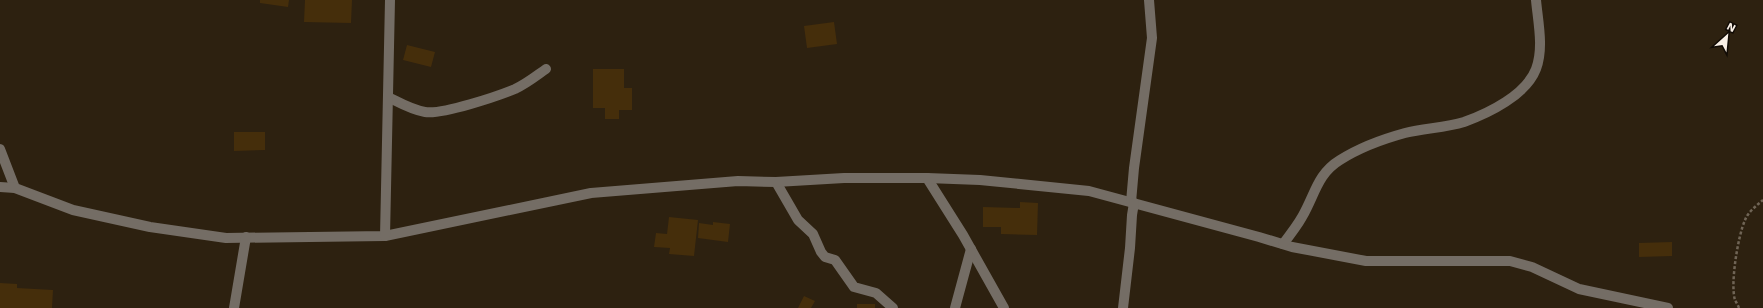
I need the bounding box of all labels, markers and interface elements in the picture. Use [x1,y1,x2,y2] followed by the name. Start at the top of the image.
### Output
[1707,16,1747,56] north arrow
[1725,20,1738,35] text: N

